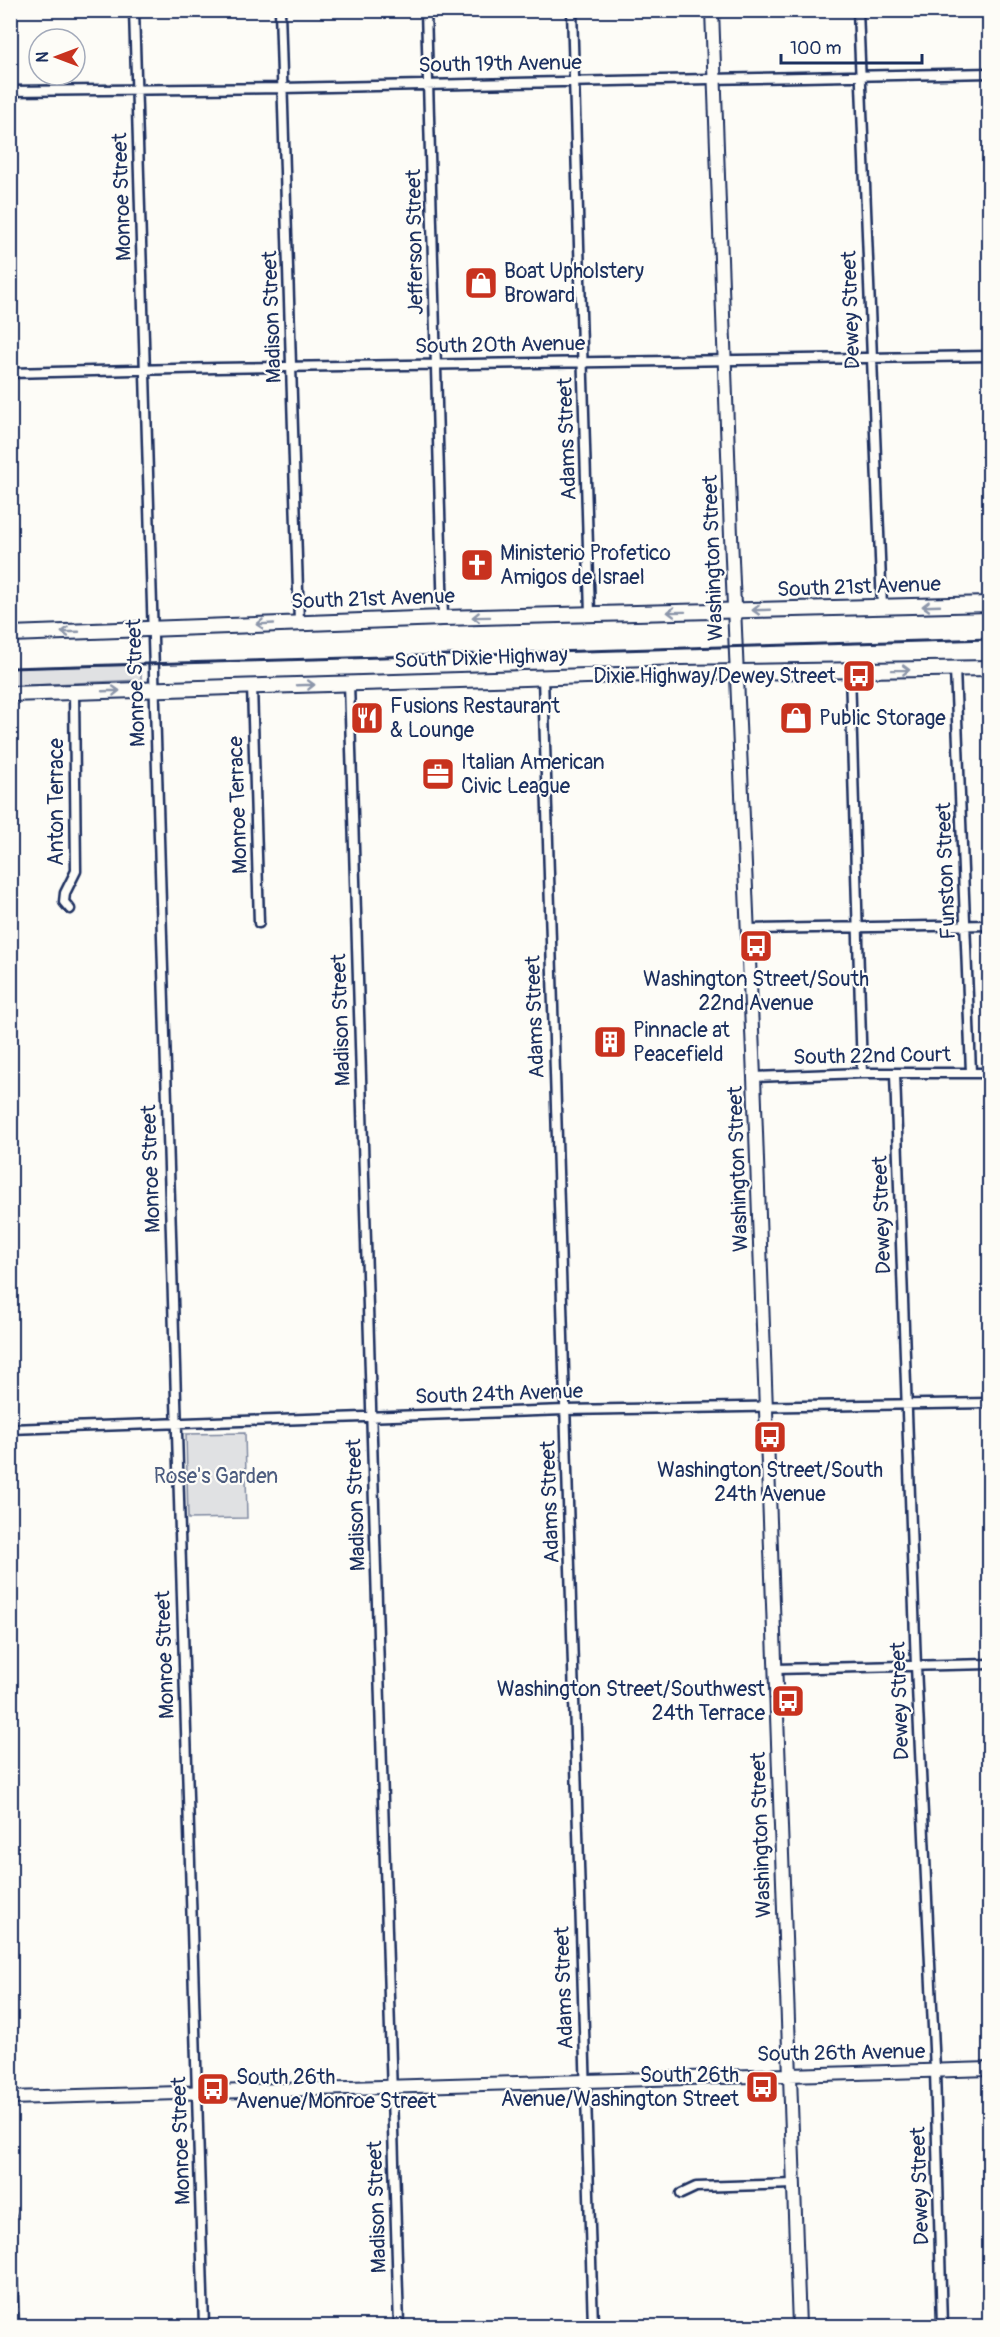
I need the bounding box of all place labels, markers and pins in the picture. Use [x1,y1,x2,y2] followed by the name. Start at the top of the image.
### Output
[504,258,644,309] place label: Boat Upholstery Broward
[463,265,499,301] shop icon: Boat Upholstery Broward
[500,540,671,591] place label: Ministerio Profetico Amigos de Israel
[459,547,495,583] church icon: Ministerio Profetico Amigos de Israel
[841,658,877,694] bus stop icon: Dixie Highway/Dewey Street
[593,663,837,690] place label: Dixie Highway/Dewey Street
[390,693,560,744] place label: Fusions Restaurant & Lounge
[349,700,385,736] restaurant icon: Fusions Restaurant & Lounge
[778,700,814,736] shop icon: Public Storage
[819,705,946,732] place label: Public Storage
[461,749,605,800] place label: Italian American Civic League
[420,756,456,792] office icon: Italian American Civic League
[738,928,774,964] bus stop icon: Washington Street/South 22nd Avenue
[643,966,869,1017] place label: Washington Street/South 22nd Avenue
[633,1017,730,1068] place label: Pinnacle at Peacefield
[592,1024,628,1060] building icon: Pinnacle at Peacefield
[752,1419,788,1455] bus stop icon: Washington Street/South 24th Avenue
[657,1457,883,1508] place label: Washington Street/South 24th Avenue
[497,1676,766,1727] place label: Washington Street/Southwest 24th Terrace
[770,1683,806,1719] bus stop icon: Washington Street/Southwest 24th Terrace
[501,2062,740,2113] place label: South 26th Avenue/Washington Street
[236,2064,437,2115] place label: South 26th Avenue/Monroe Street
[744,2069,780,2105] bus stop icon: South 26th Avenue/Washington Street
[195,2071,231,2107] bus stop icon: South 26th Avenue/Monroe Street

